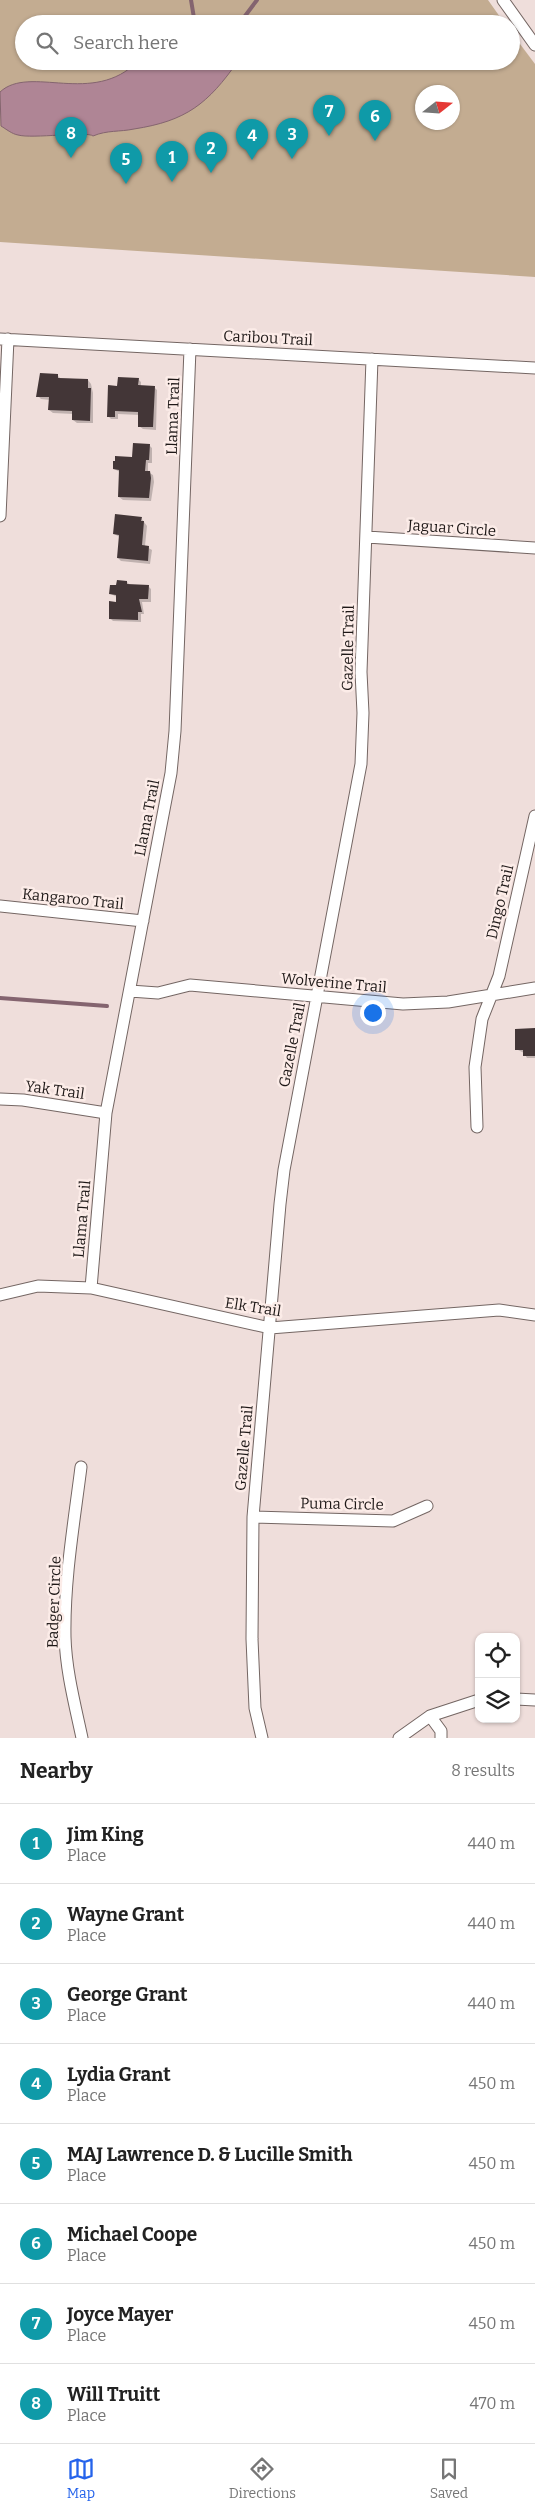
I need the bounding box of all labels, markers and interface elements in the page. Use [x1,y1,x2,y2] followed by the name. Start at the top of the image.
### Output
[15,15,520,70] search box
[33,29,61,57] icon: search
[73,31,178,54] text: Search here
[415,85,460,130] north arrow
[313,95,345,136] pin: 7
[359,100,391,141] pin: 6
[55,117,87,158] pin: 8
[276,118,308,159] pin: 3
[236,119,268,160] pin: 4
[195,132,227,173] pin: 2
[156,141,188,182] pin: 1
[110,143,142,184] pin: 5
[223,327,313,349] street label: Caribou Trail
[163,377,183,455] street label: Llama Trail
[406,516,497,540] street label: Jaguar Circle
[338,605,358,691] street label: Gazelle Trail
[131,778,163,858] street label: Llama Trail
[483,863,517,941] street label: Dingo Trail
[21,885,125,913] street label: Kangaroo Trail
[280,969,388,997] street label: Wolverine Trail
[360,1000,386,1026] your location
[275,1001,309,1089] street label: Gazelle Trail
[24,1077,86,1103] street label: Yak Trail
[70,1180,94,1258] street label: Llama Trail
[224,1294,282,1320] street label: Elk Trail
[231,1404,257,1492] street label: Gazelle Trail
[300,1494,384,1514] street label: Puma Circle
[43,1556,65,1648] street label: Badger Circle
[475,1633,520,1723] map controls
[475,1633,520,1678] button: locate
[475,1678,520,1723] button: layers
[20,1758,93,1784] text: Nearby
[451,1761,515,1780] text: 8 results
[67,1823,144,1846] text: Jim King
[33,1834,39,1853] text: 1
[468,1834,515,1853] text: 440 m
[67,1846,106,1865] text: Place
[67,1903,184,1926] text: Wayne Grant
[31,1914,41,1933] text: 2
[468,1914,515,1933] text: 440 m
[67,1926,106,1945] text: Place
[67,1983,188,2006] text: George Grant
[31,1994,41,2013] text: 3
[468,1994,515,2013] text: 440 m
[67,2006,106,2025] text: Place
[67,2063,171,2086] text: Lydia Grant
[31,2074,41,2093] text: 4
[468,2074,515,2093] text: 450 m
[67,2086,106,2105] text: Place
[67,2143,352,2166] text: MAJ Lawrence D. & Lucille Smith
[32,2154,40,2173] text: 5
[468,2154,515,2173] text: 450 m
[67,2166,106,2185] text: Place
[67,2223,197,2246] text: Michael Coope
[31,2234,41,2253] text: 6
[468,2234,515,2253] text: 450 m
[67,2246,106,2265] text: Place
[67,2303,174,2326] text: Joyce Mayer
[32,2314,40,2333] text: 7
[468,2314,515,2333] text: 450 m
[67,2326,106,2345] text: Place
[67,2383,160,2406] text: Will Truitt
[31,2394,41,2413] text: 8
[469,2394,515,2413] text: 470 m
[67,2406,106,2425] text: Place
[67,2455,95,2502] tab: Map
[229,2455,296,2502] tab: Directions
[430,2455,468,2502] tab: Saved

